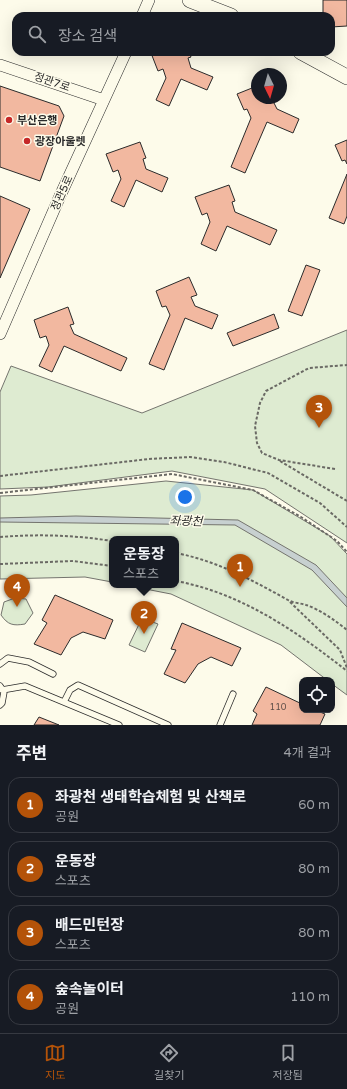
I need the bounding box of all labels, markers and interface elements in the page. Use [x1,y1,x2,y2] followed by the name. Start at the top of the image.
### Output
[12,12,335,56] search box
[26,23,48,45] icon: search
[58,27,117,45] text: 장소 검색
[251,68,287,104] north arrow
[32,70,72,94] street label: 정관7로
[17,114,57,127] place label: 부산은행
[4,115,14,125] marker: 부산은행
[35,135,86,148] place label: 광장아울렛
[22,136,32,146] marker: 광장아울렛
[48,173,76,213] street label: 정관5로
[306,395,332,428] pin: 3
[175,487,195,507] your location
[169,513,205,529] water label: 좌광천
[109,536,179,588] popup
[123,545,165,563] text: 운동장
[227,554,253,587] pin: 1
[123,566,159,582] text: 스포츠
[4,574,30,607] pin: 4
[131,601,157,634] pin: 2
[299,677,335,713] map controls
[299,677,335,713] button: locate
[270,702,287,713] house number: 110
[16,743,47,764] text: 주변
[284,745,331,761] text: 4개 결과
[55,788,246,806] text: 좌광천 생태학습체험 및 산책로
[26,797,34,813] text: 1
[298,797,330,813] text: 60 m
[55,809,79,825] text: 공원
[55,852,96,870] text: 운동장
[26,861,34,877] text: 2
[298,861,330,877] text: 80 m
[55,873,91,889] text: 스포츠
[55,916,124,934] text: 배드민턴장
[26,925,34,941] text: 3
[298,925,330,941] text: 80 m
[55,937,91,953] text: 스포츠
[55,980,124,998] text: 숲속놀이터
[26,989,34,1005] text: 4
[290,989,330,1005] text: 110 m
[55,1001,79,1017] text: 공원
[44,1042,66,1082] tab: 지도
[154,1042,184,1082] tab: 길찾기
[273,1042,303,1082] tab: 저장됨

